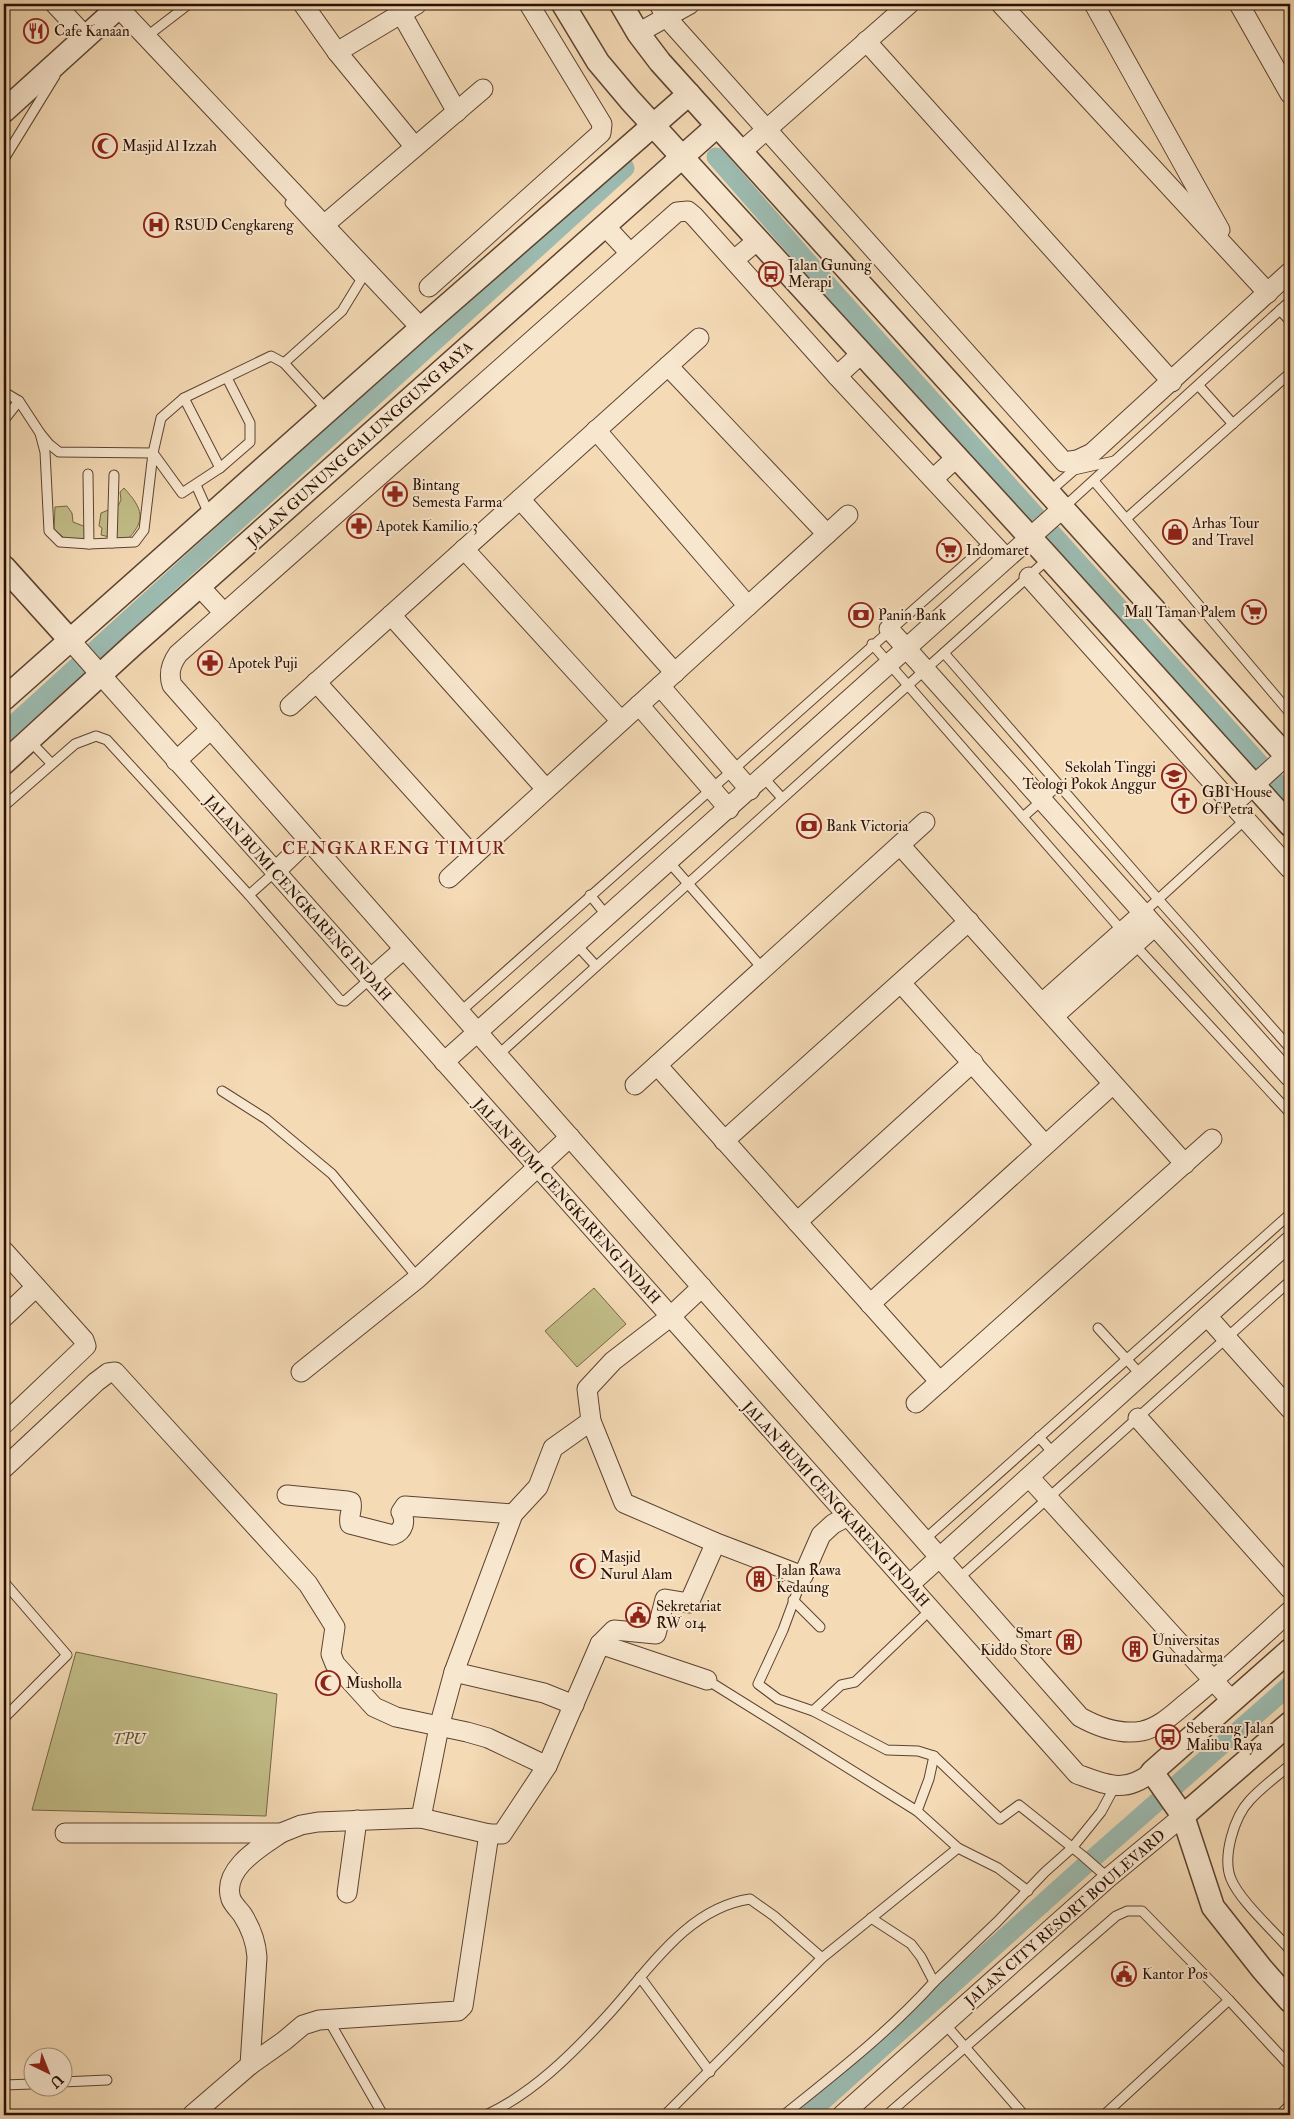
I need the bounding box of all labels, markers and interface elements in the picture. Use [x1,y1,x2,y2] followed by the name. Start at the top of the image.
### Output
[23,18,49,44] restaurant icon: Cafe Kanaan
[54,22,130,41] place label: Cafe Kanaan
[92,133,118,159] mosque icon: Masjid Al Izzah
[122,137,217,156] place label: Masjid Al Izzah
[143,212,169,238] hospital icon: RSUD Cengkareng
[174,216,294,235] place label: RSUD Cengkareng
[787,256,872,293] place label: Jalan Gunung Merapi
[758,261,784,287] bus stop icon: Jalan Gunung Merapi
[243,337,478,552] street label: JALAN GUNUNG GALUNGGUNG RAYA
[412,476,503,512] place label: Bintang Semesta Farma
[382,481,408,507] pharmacy icon: Bintang Semesta Farma
[346,513,372,539] pharmacy icon: Apotek Kamilio 3
[1191,514,1260,550] place label: Arhas Tour and Travel
[375,517,478,537] place label: Apotek Kamilio 3
[1162,519,1188,545] shop icon: Arhas Tour and Travel
[936,537,962,563] supermarket icon: Indomaret
[966,541,1029,560] place label: Indomaret
[1241,599,1267,625] supermarket icon: Mall Taman Palem
[848,602,874,628] bank icon: Panin Bank
[1124,603,1236,622] place label: Mall Taman Palem
[878,606,946,625] place label: Panin Bank
[197,650,223,676] pharmacy icon: Apotek Puji
[227,654,298,674] place label: Apotek Puji
[1022,758,1156,794] place label: Sekolah Tinggi Teologi Pokok Anggur
[1161,763,1187,789] school or university icon: Sekolah Tinggi Teologi Pokok Anggur
[1202,783,1272,819] place label: GBI House Of Petra
[1171,788,1197,814] church icon: GBI House Of Petra
[199,791,395,1006] street label: JALAN BUMI CENGKARENG INDAH
[796,813,822,839] bank icon: Bank Victoria
[826,817,909,836] place label: Bank Victoria
[282,837,506,860] district label: CENGKARENG TIMUR
[468,1094,664,1309] street label: JALAN BUMI CENGKARENG INDAH
[737,1397,933,1612] street label: JALAN BUMI CENGKARENG INDAH
[600,1548,673,1584] place label: Masjid Nurul Alam
[570,1553,596,1579] mosque icon: Masjid Nurul Alam
[775,1561,842,1597] place label: Jalan Rawa Kedaung
[746,1566,772,1592] building icon: Jalan Rawa Kedaung
[656,1597,721,1633] place label: Sekretariat RW 014
[625,1602,651,1628] public building icon: Sekretariat RW 014
[980,1624,1052,1660] place label: Smart Kiddo Store
[1056,1629,1082,1655] building icon: Smart Kiddo Store
[1152,1631,1224,1667] place label: Universitas Gunadarma
[1122,1636,1148,1662] building icon: Universitas Gunadarma
[315,1670,341,1696] mosque icon: Musholla
[346,1674,403,1693] place label: Musholla
[1186,1719,1274,1755] place label: Seberang Jalan Malibu Raya
[1155,1724,1181,1750] bus stop icon: Seberang Jalan Malibu Raya
[113,1730,148,1749] park label: TPU
[960,1826,1170,2012] street label: JALAN CITY RESORT BOULEVARD
[1111,1961,1137,1987] public building icon: Kantor Pos
[1142,1965,1208,1984] place label: Kantor Pos
[22,2046,72,2096] north arrow
[46,2071,67,2092] text: U

